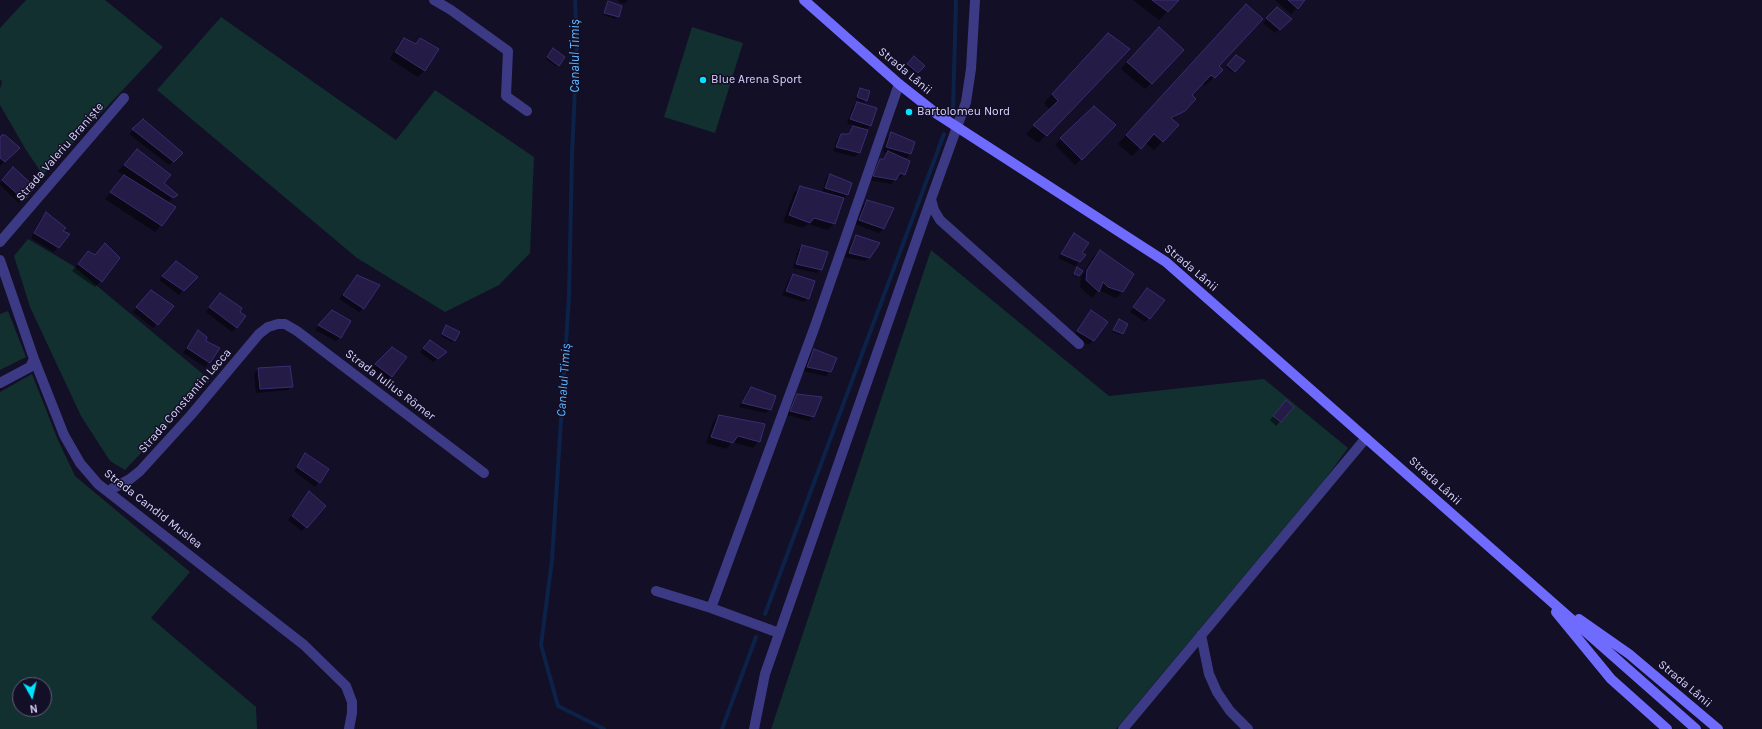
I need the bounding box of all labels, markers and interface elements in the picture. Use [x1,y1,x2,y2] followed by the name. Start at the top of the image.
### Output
[567,19,583,93] water label: Canalul Timiș
[875,44,935,98] street label: Strada Lânii
[711,73,802,87] place label: Blue Arena Sport
[698,75,708,85] marker: Blue Arena Sport
[13,100,107,204] street label: Strada Valeriu Braniște
[917,105,1010,119] place label: Bartolomeu Nord
[904,107,914,117] marker: Bartolomeu Nord
[1161,241,1221,295] street label: Strada Lânii
[554,343,574,417] water label: Canalul Timiș
[136,346,234,456] street label: Strada Constantin Lecca
[342,346,438,424] street label: Strada Iulius Römer
[1406,454,1464,508] street label: Strada Lânii
[101,466,205,552] street label: Strada Candid Muslea
[1655,657,1715,711] street label: Strada Lânii
[12,677,52,717] north arrow
[29,701,38,715] text: N

